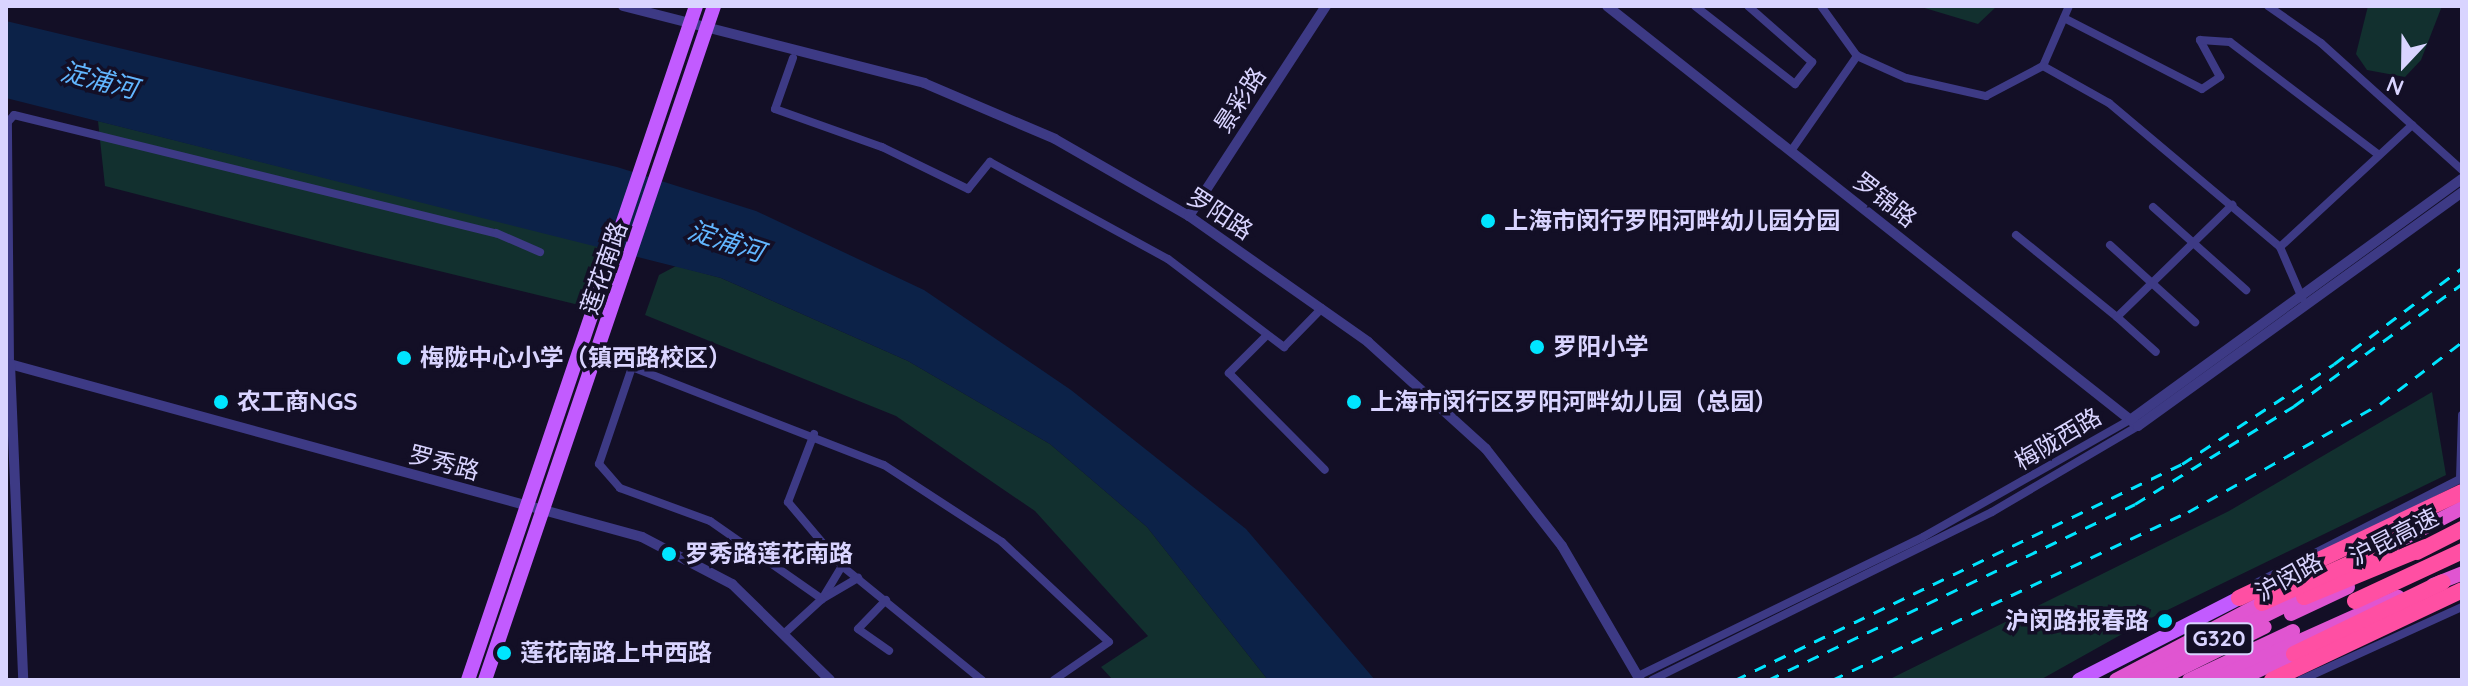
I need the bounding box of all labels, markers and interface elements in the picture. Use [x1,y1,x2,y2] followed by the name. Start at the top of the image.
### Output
[2364,24,2444,104] north arrow
[57,55,141,105] water label: 淀浦河
[1208,62,1272,138] street label: 景彩路
[2382,70,2408,102] text: N
[1848,166,1922,234] street label: 罗锦路
[1182,182,1258,246] street label: 罗阳路
[1504,207,1840,235] place label: 上海市闵行罗阳河畔幼儿园分园
[1479,212,1497,230] marker: 上海市闵行罗阳河畔幼儿园分园
[684,214,768,268] water label: 淀浦河
[575,218,633,318] street label: 莲花南路
[1553,333,1649,361] place label: 罗阳小学
[1528,338,1546,356] marker: 罗阳小学
[420,344,732,372] place label: 梅陇中心小学（镇西路校区）
[395,349,413,367] marker: 梅陇中心小学（镇西路校区）
[237,388,358,416] place label: 农工商NGS
[1370,388,1778,416] place label: 上海市闵行区罗阳河畔幼儿园（总园）
[212,393,230,411] marker: 农工商NGS
[1345,393,1363,411] marker: 上海市闵行区罗阳河畔幼儿园（总园）
[2009,402,2107,476] street label: 梅陇西路
[405,440,483,486] street label: 罗秀路
[2345,502,2443,572] street label: 沪昆高速
[685,540,853,568] place label: 罗秀路莲花南路
[660,545,678,563] marker: 罗秀路莲花南路
[2251,547,2327,607] street label: 沪闵路
[2005,607,2149,635] place label: 沪闵路报春路
[2156,612,2174,630] marker: 沪闵路报春路
[2183,621,2255,657] road number: G320
[520,639,712,667] place label: 莲花南路上中西路
[495,644,513,662] marker: 莲花南路上中西路

